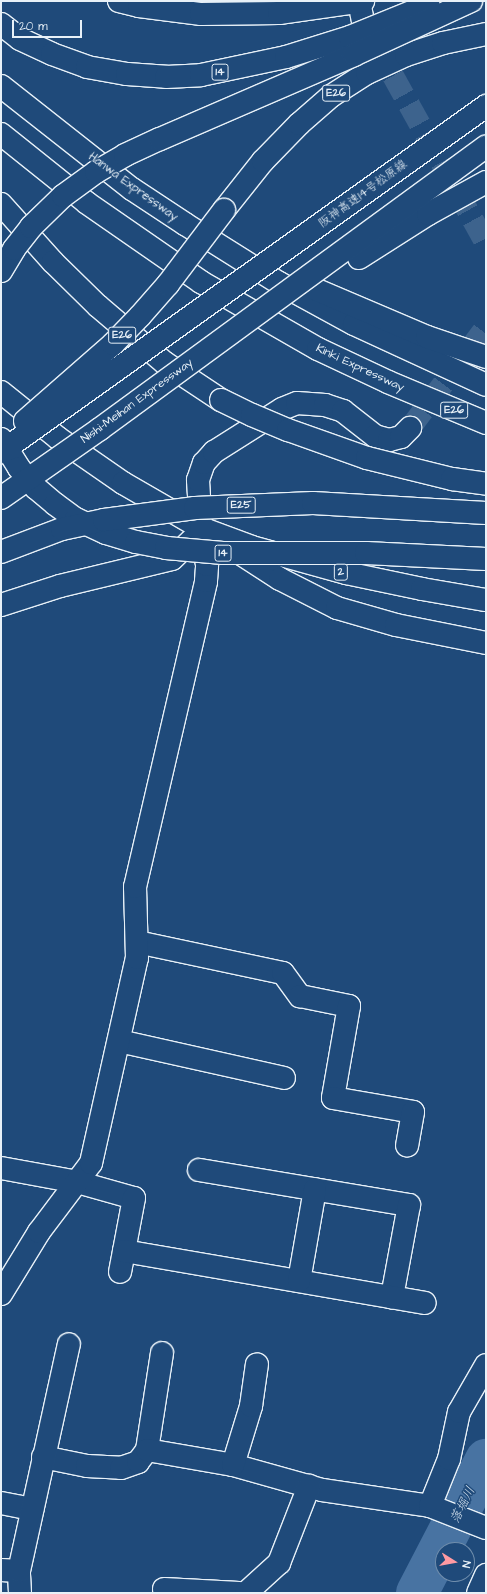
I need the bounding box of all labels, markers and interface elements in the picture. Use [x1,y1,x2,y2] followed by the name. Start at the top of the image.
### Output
[14,12,84,38] scale bar
[19,18,48,35] text: 20 m
[211,63,229,81] road number: 14
[322,84,350,102] road number: E26
[85,150,181,224] street label: Hanwa Expressway
[316,157,410,231] street label: 阪神高速14号松原線
[108,326,136,344] road number: E26
[313,341,407,395] street label: Kinki Expressway
[78,356,196,446] street label: Nishi-Meihan Expressway
[440,401,468,419] road number: E26
[226,496,256,514] road number: E25
[214,544,232,562] road number: 14
[333,563,349,581] road number: 2
[447,1484,479,1526] water label: 落堀川
[435,1542,475,1582] north arrow
[458,1559,474,1569] text: N

